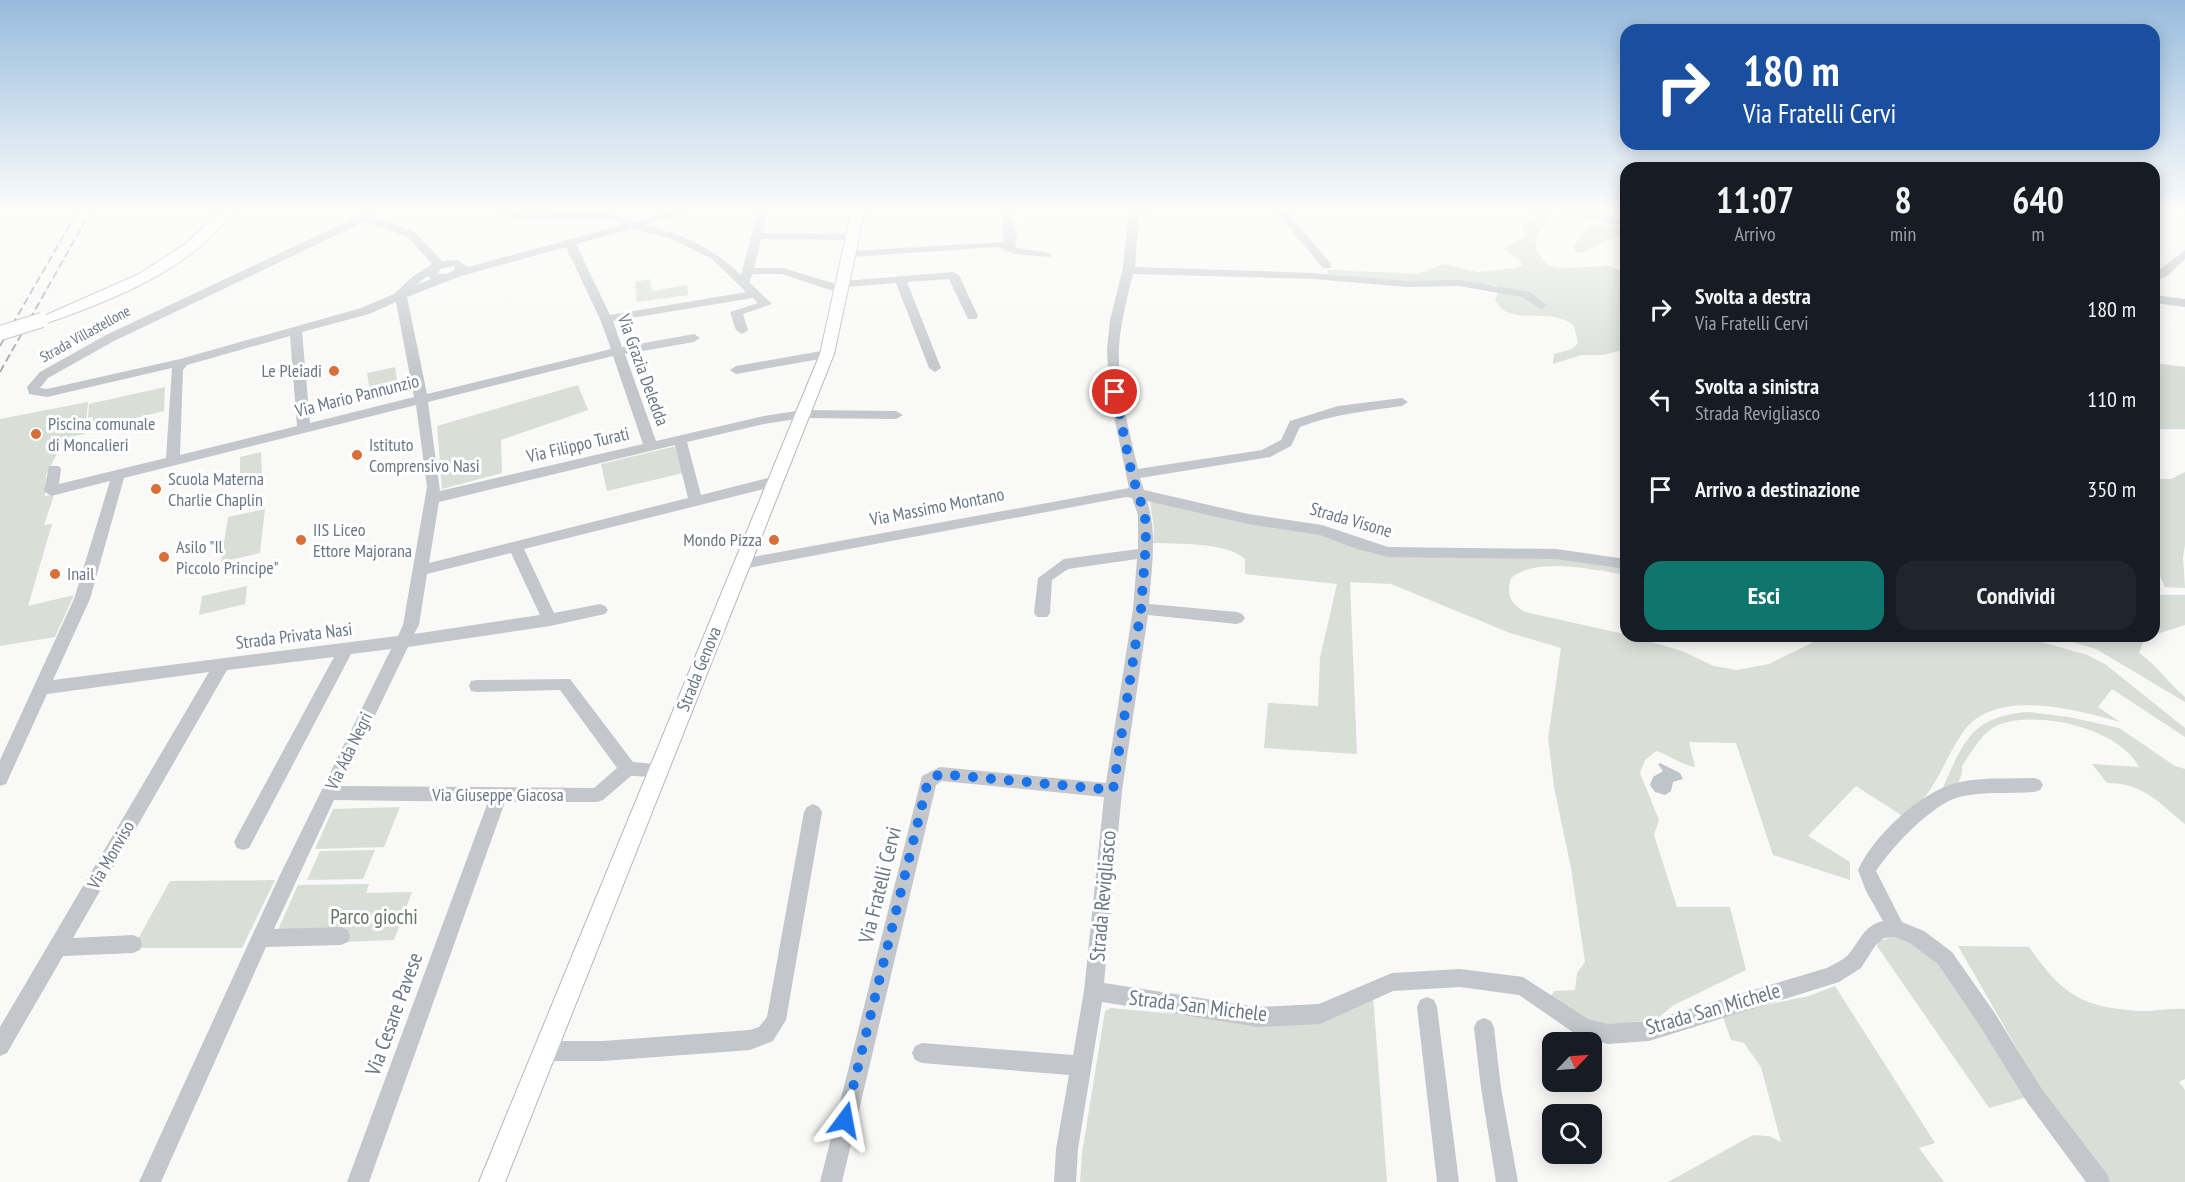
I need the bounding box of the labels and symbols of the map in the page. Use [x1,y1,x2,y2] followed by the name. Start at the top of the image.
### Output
[36,301,133,366] street label: Strada Villastellone
[612,310,674,429] street label: Via Grazia Deledda
[262,359,322,382] place label: Le Pleiadi
[327,364,341,378] marker: Le Pleiadi
[1089,366,1140,417] pin
[292,369,421,422] street label: Via Mario Pannunzio
[48,412,155,456] place label: Piscina comunale di Moncalieri
[523,422,632,468] street label: Via Filippo Turati
[29,427,43,441] marker: Piscina comunale di Moncalieri
[369,433,480,477] place label: Istituto Comprensivo Nasi
[350,448,364,462] marker: Istituto Comprensivo Nasi
[168,467,264,511] place label: Scuola Materna Charlie Chaplin
[149,482,163,496] marker: Scuola Materna Charlie Chaplin
[867,482,1006,531] street label: Via Massimo Montano
[1307,497,1395,542] street label: Strada Visone
[313,518,412,562] place label: IIS Liceo Ettore Majorana
[683,528,762,551] place label: Mondo Pizza
[294,533,308,547] marker: IIS Liceo Ettore Majorana
[767,533,781,547] marker: Mondo Pizza
[176,535,279,579] place label: Asilo "Il Piccolo Principe"
[157,550,171,564] marker: Asilo "Il Piccolo Principe"
[67,562,95,585] place label: Inail
[48,567,62,581] marker: Inail
[234,617,353,654] street label: Strada Privata Nasi
[671,623,726,715] street label: Strada Genova
[319,708,377,794] street label: Via Ada Negri
[431,783,564,806] street label: Via Giuseppe Giacosa
[81,816,139,894] street label: Via Monviso
[852,824,907,947] street label: Via Fratelli Cervi
[1083,829,1122,963] street label: Strada Revigliasco
[330,903,418,930] park label: Parco giochi
[358,949,428,1080] street label: Via Cesare Pavese
[1642,976,1783,1041] street label: Strada San Michele
[1128,984,1269,1027] street label: Strada San Michele
[1542,1032,1602,1092] north arrow
[813,1088,877,1152] position arrow

